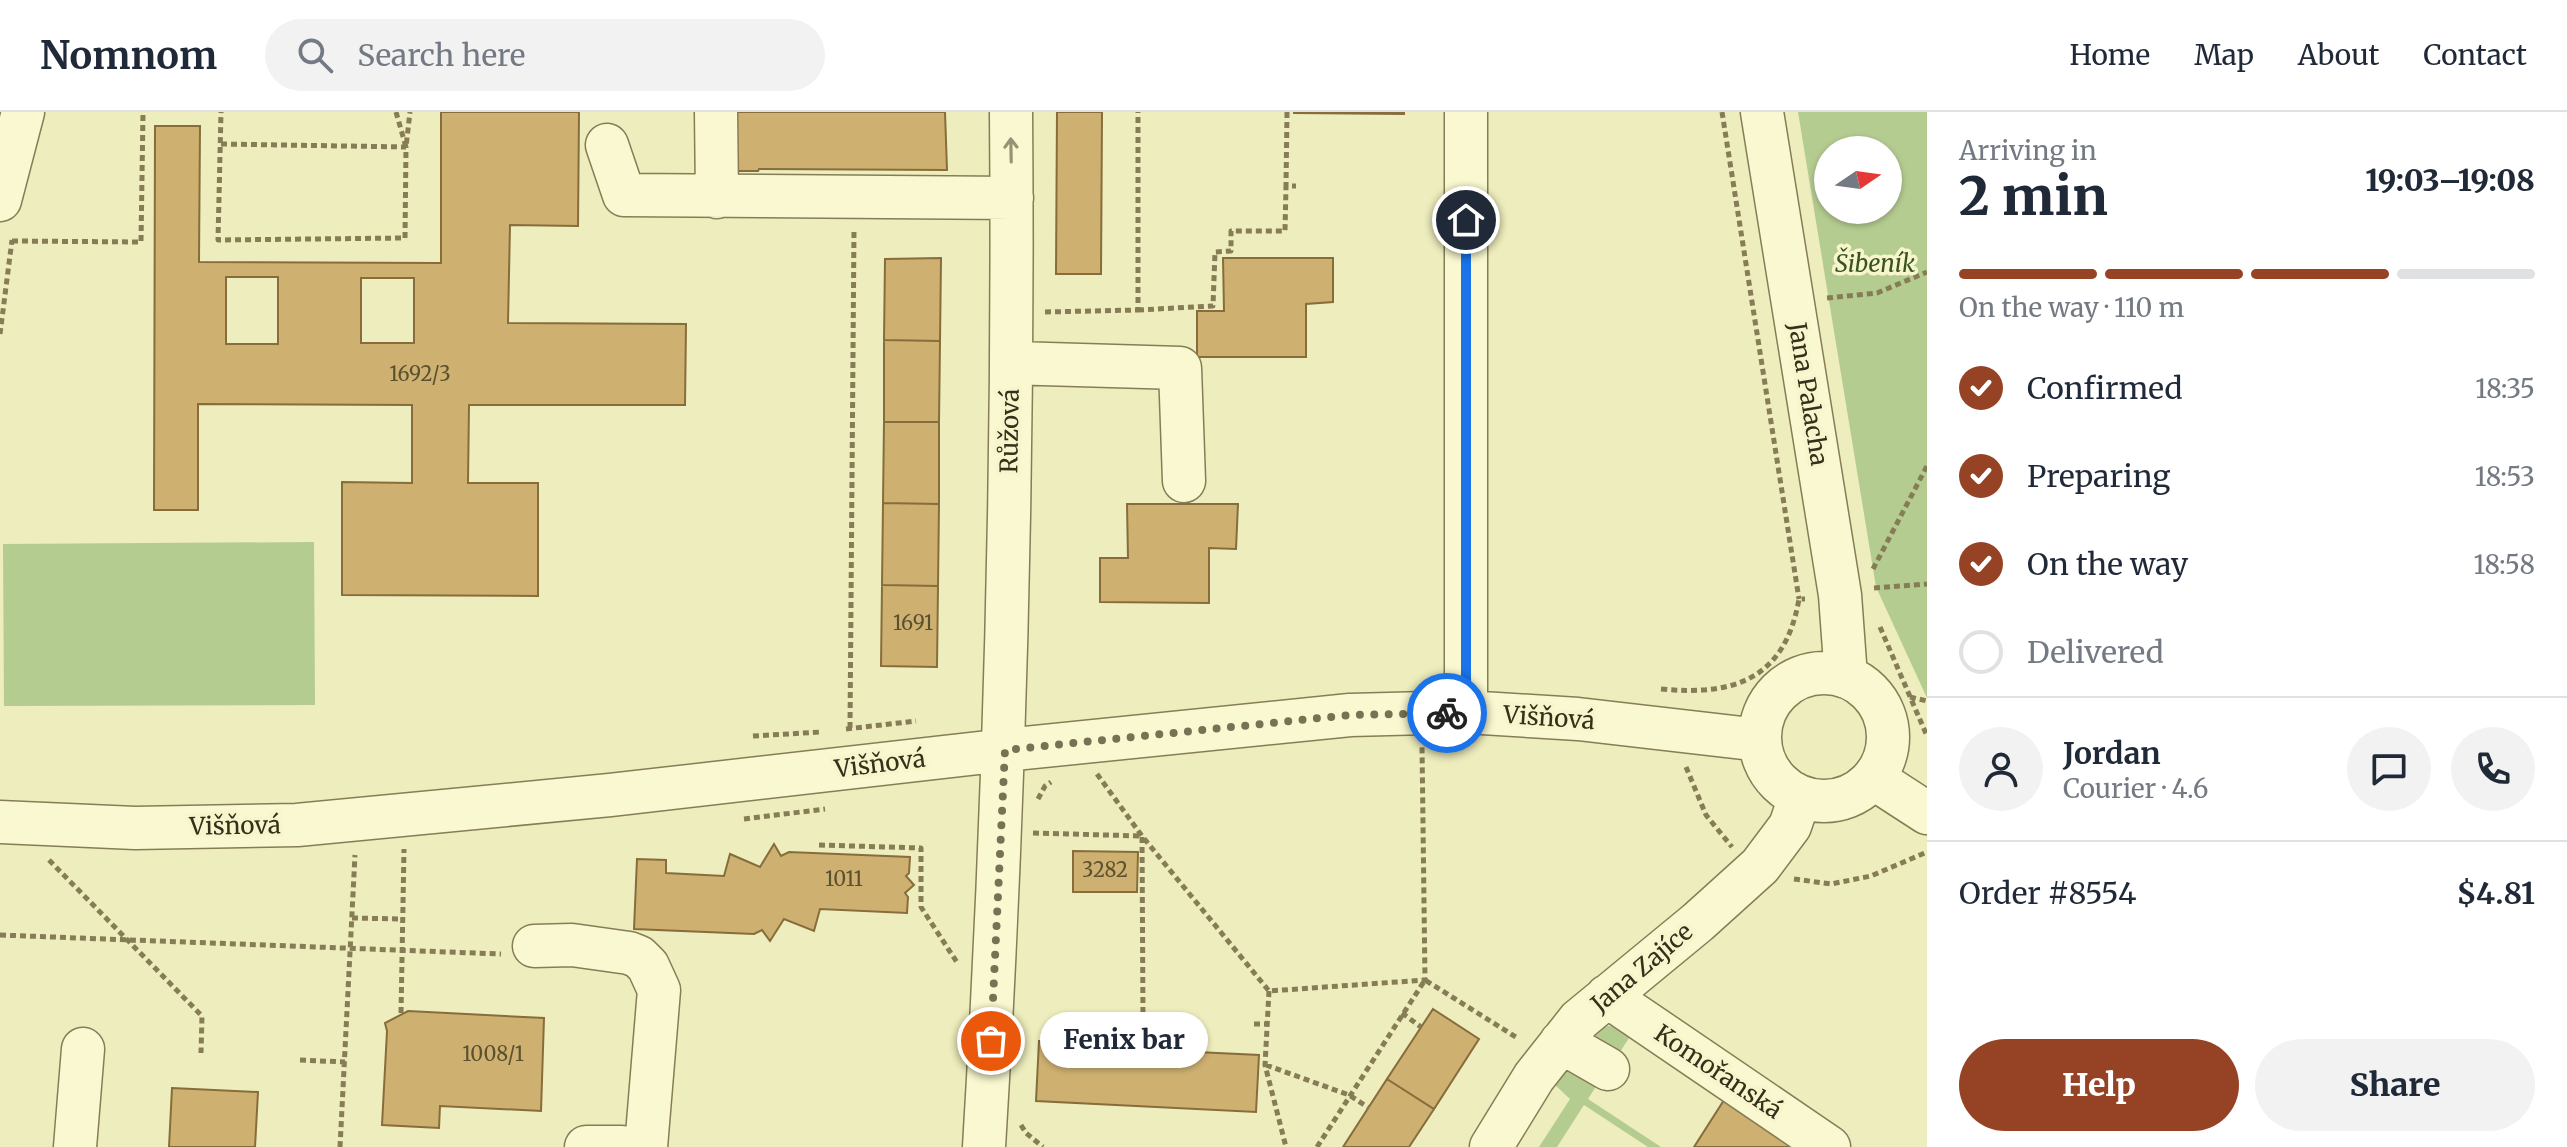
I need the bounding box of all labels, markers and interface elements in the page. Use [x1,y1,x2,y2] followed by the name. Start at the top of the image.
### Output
[265,19,825,91] search box
[40,32,217,79] text: Nomnom
[293,33,337,77] icon: search
[357,36,525,74] text: Search here
[2069,37,2150,73] text: Home
[2194,37,2254,73] text: Map
[2298,37,2379,73] text: About
[2423,37,2527,73] text: Contact
[1959,134,2097,167] text: Arriving in
[1814,136,1902,224] north arrow
[1814,136,1902,224] map controls
[1003,137,1019,164] one-way arrow
[2365,161,2535,199] text: 19:03–19:08
[1959,164,2108,229] text: 2 min
[1432,186,1500,254] pin
[1444,198,1488,242] icon: home
[1835,247,1915,279] park label: Šibeník
[1959,291,2184,324] text: On the way · 110 m
[1782,319,1835,468] street label: Jana Palacha
[389,361,451,386] house number: 1692/3
[1959,366,2003,410] icon: check
[2027,369,2182,407] text: Confirmed
[2475,372,2535,405] text: 18:35
[993,388,1026,474] street label: Růžová
[1959,454,2003,498] icon: check
[2027,457,2170,495] text: Preparing
[2475,460,2535,493] text: 18:53
[1959,542,2003,586] icon: check
[2027,545,2188,583] text: On the way
[2474,548,2535,581] text: 18:58
[893,610,933,635] house number: 1691
[2027,633,2164,671] text: Delivered
[1407,673,1487,753] courier
[1425,691,1469,735] icon: bike
[1501,699,1596,736] street label: Višňová
[1959,727,2043,811] button: person
[2347,727,2431,811] button: chat
[2451,727,2535,811] button: phone
[2063,734,2161,772] text: Jordan
[832,743,927,785] street label: Višňová
[2063,772,2209,805] text: Courier · 4.6
[188,809,281,842] street label: Višňová
[1082,857,1128,882] house number: 3282
[825,866,863,891] house number: 1011
[1959,874,2136,912] text: Order #8554
[2456,874,2535,912] text: $4.81
[1584,916,1699,1020] street label: Jana Zajíce
[957,1007,1025,1075] pin
[1039,1013,1207,1069] callout: Fenix bar
[1649,1018,1788,1126] street label: Komořanská
[969,1019,1013,1063] icon: bag
[1063,1023,1185,1056] text: Fenix bar
[1959,1039,2239,1131] button: Help
[2255,1039,2535,1131] button: Share
[462,1041,524,1066] house number: 1008/1

